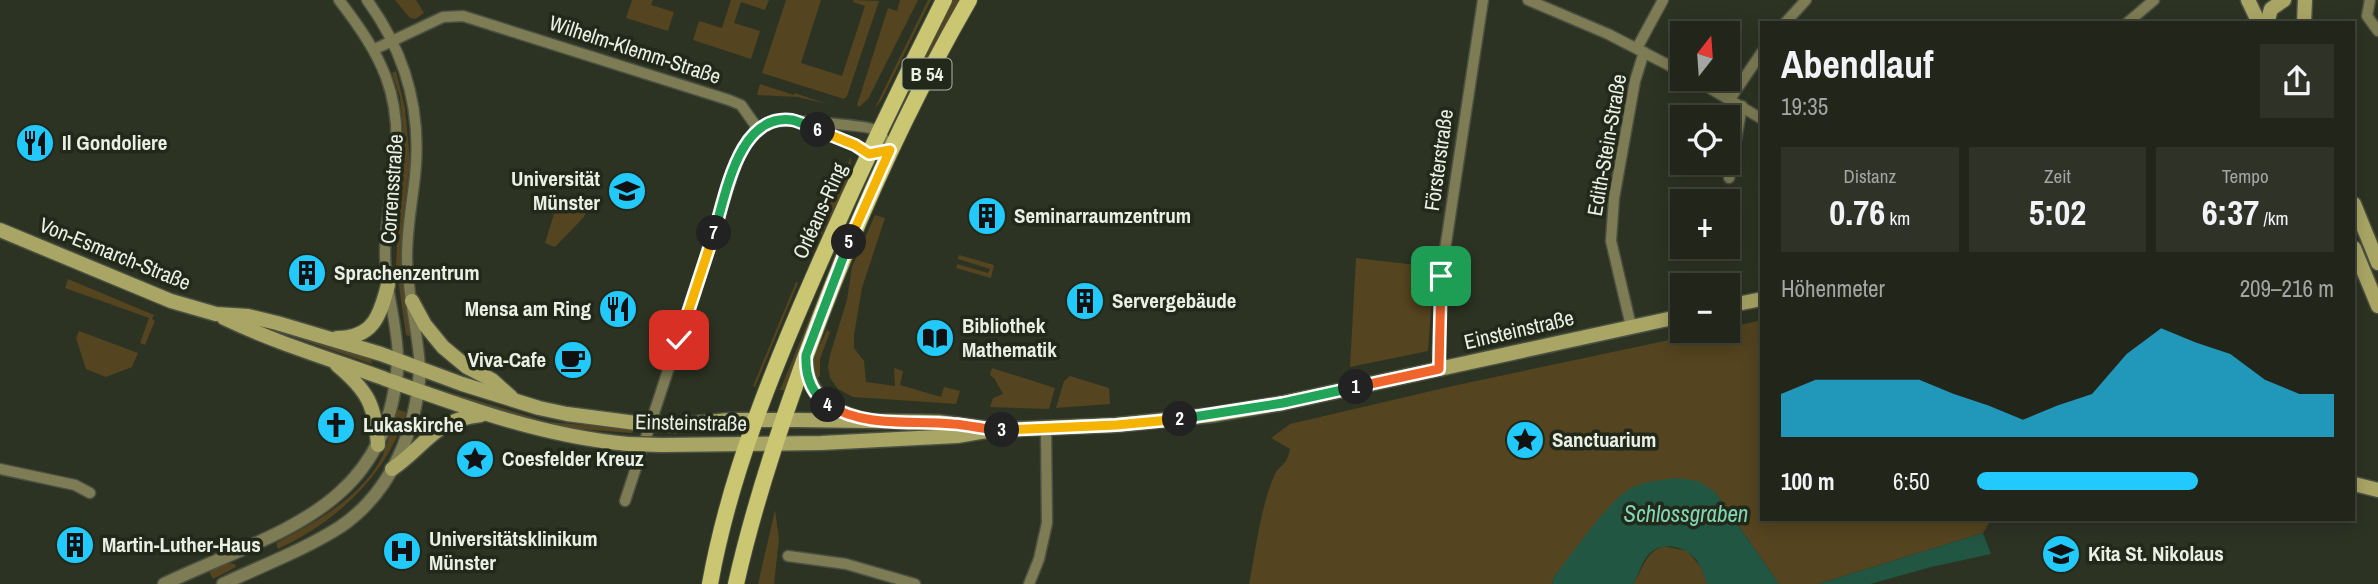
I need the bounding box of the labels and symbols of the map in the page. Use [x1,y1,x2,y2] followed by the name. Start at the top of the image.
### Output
[546,8,725,91] street label: Wilhelm-Klemm-Straße
[1670,21,1740,91] north arrow
[902,58,951,90] road number: B 54
[1580,72,1633,218] street label: Edith-Stein-Straße
[1417,107,1460,213] street label: Försterstraße
[800,113,836,148] pin: 6
[14,122,56,164] restaurant icon: Il Gondoliere
[62,128,167,157] place label: Il Gondoliere
[373,133,410,245] street label: Corrensstraße
[785,158,854,263] street label: Orléans-Ring
[511,164,600,217] place label: Universität Münster
[606,170,648,212] school or university icon: Universität Münster
[966,195,1008,237] building icon: Seminarraumzentrum
[1014,201,1191,230] place label: Seminarraumzentrum
[35,210,195,297] street label: Von-Esmarch-Straße
[696,216,732,250] pin: 7
[832,224,866,260] pin: 5
[1411,246,1471,306] pin
[286,252,328,294] building icon: Sprachenzentrum
[334,258,479,287] place label: Sprachenzentrum
[1064,280,1106,322] building icon: Servergebäude
[1112,286,1236,315] place label: Servergebäude
[597,288,639,330] restaurant icon: Mensa am Ring
[465,294,591,323] place label: Mensa am Ring
[1461,303,1577,356] street label: Einsteinstraße
[649,310,709,370] pin
[962,311,1057,364] place label: Bibliothek Mathematik
[914,317,956,359] library icon: Bibliothek Mathematik
[552,339,594,381] cafe icon: Viva-Cafe
[468,345,546,374] place label: Viva-Cafe
[1338,370,1374,404] pin: 1
[810,388,846,422] pin: 4
[1162,402,1198,436] pin: 2
[315,404,357,446] church icon: Lukaskirche
[635,407,747,438] street label: Einsteinstraße
[363,410,464,439] place label: Lukaskirche
[984,412,1020,448] pin: 3
[1504,419,1546,461] place icon: Sanctuarium
[1552,425,1656,454] place label: Sanctuarium
[454,438,496,480] place icon: Coesfelder Kreuz
[502,444,644,473] place label: Coesfelder Kreuz
[1624,498,1748,529] water label: Schlossgraben
[54,524,96,566] building icon: Martin-Luther-Haus
[429,524,597,577] place label: Universitätsklinikum Münster
[102,530,261,559] place label: Martin-Luther-Haus
[381,530,423,572] hospital icon: Universitätsklinikum Münster
[2040,533,2082,575] school or university icon: Kita St. Nikolaus
[2088,539,2224,568] place label: Kita St. Nikolaus

